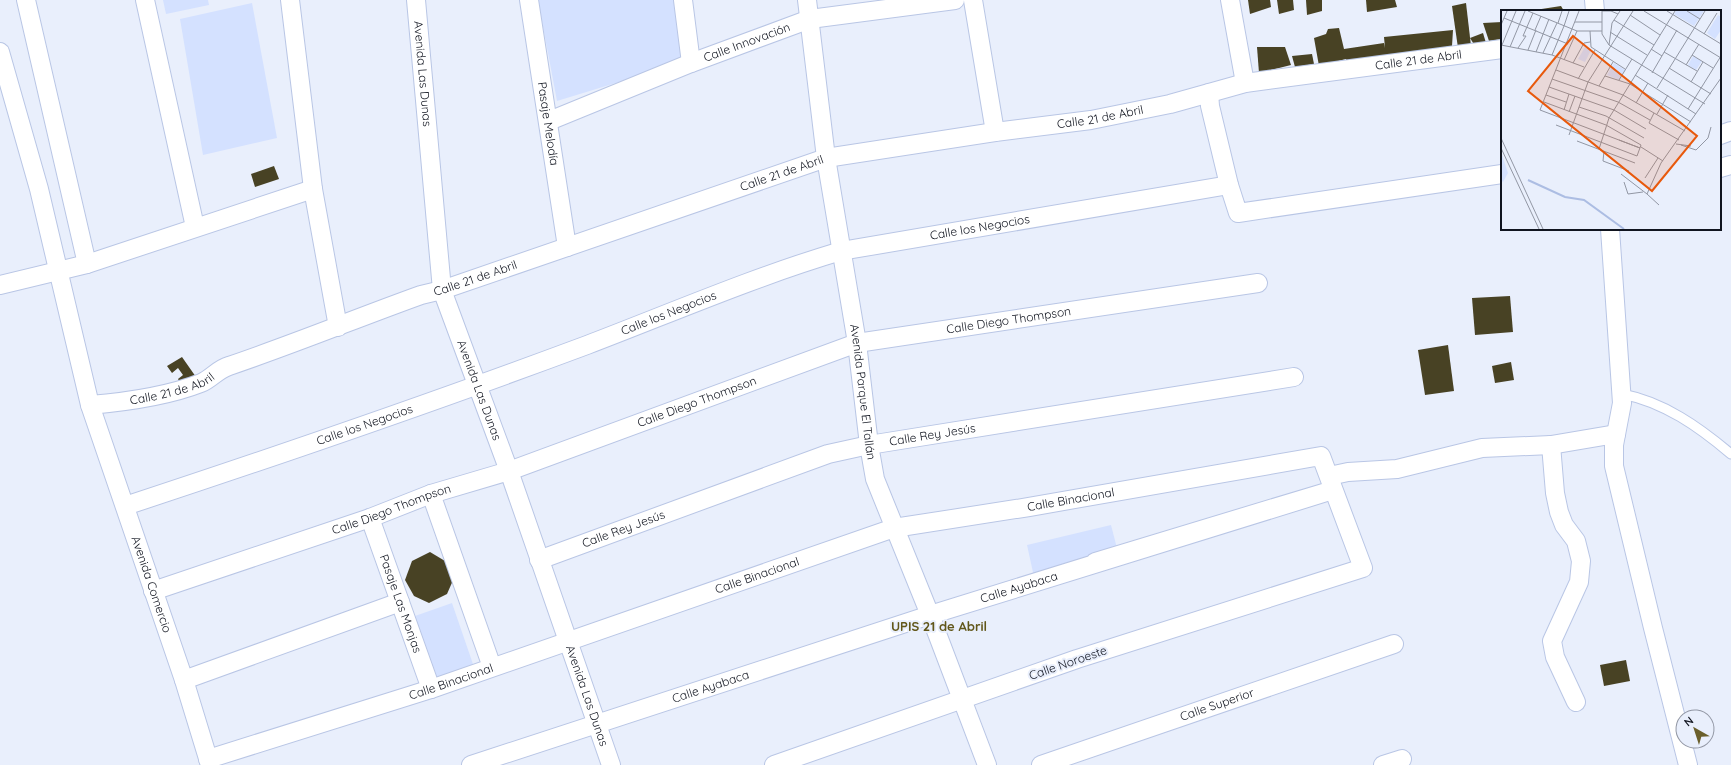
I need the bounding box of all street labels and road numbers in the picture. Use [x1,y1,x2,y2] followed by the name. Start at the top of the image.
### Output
[701,19,792,65] street label: Calle Innovación
[411,20,435,127] street label: Avenida Las Dunas
[1374,46,1463,73] street label: Calle 21 de Abril
[535,81,562,166] street label: Pasaje Melodía
[1056,102,1145,131] street label: Calle 21 de Abril
[738,151,825,194] street label: Calle 21 de Abril
[929,211,1031,243] street label: Calle los Negocios
[432,257,519,299] street label: Calle 21 de Abril
[619,287,719,338] street label: Calle los Negocios
[945,303,1072,337] street label: Calle Diego Thompson
[847,323,879,461] street label: Avenida Parque El Tallán
[454,338,505,443] street label: Avenida Las Dunas
[129,369,217,407] street label: Calle 21 de Abril
[635,373,758,430] street label: Calle Diego Thompson
[314,401,415,448] street label: Calle los Negocios
[888,420,977,449] street label: Calle Rey Jesús
[330,481,453,537] street label: Calle Diego Thompson
[1026,484,1115,514] street label: Calle Binacional
[580,506,667,551] street label: Calle Rey Jesús
[128,534,175,635] street label: Avenida Comercio
[377,552,426,655] street label: Pasaje Las Monjas
[713,554,801,597] street label: Calle Binacional
[978,568,1059,606] street label: Calle Ayabaca
[1027,642,1109,683] street label: Calle Noroeste
[563,643,612,748] street label: Avenida Las Dunas
[407,660,495,703] street label: Calle Binacional
[670,667,751,706] street label: Calle Ayabaca
[1178,684,1256,724] street label: Calle Superior

